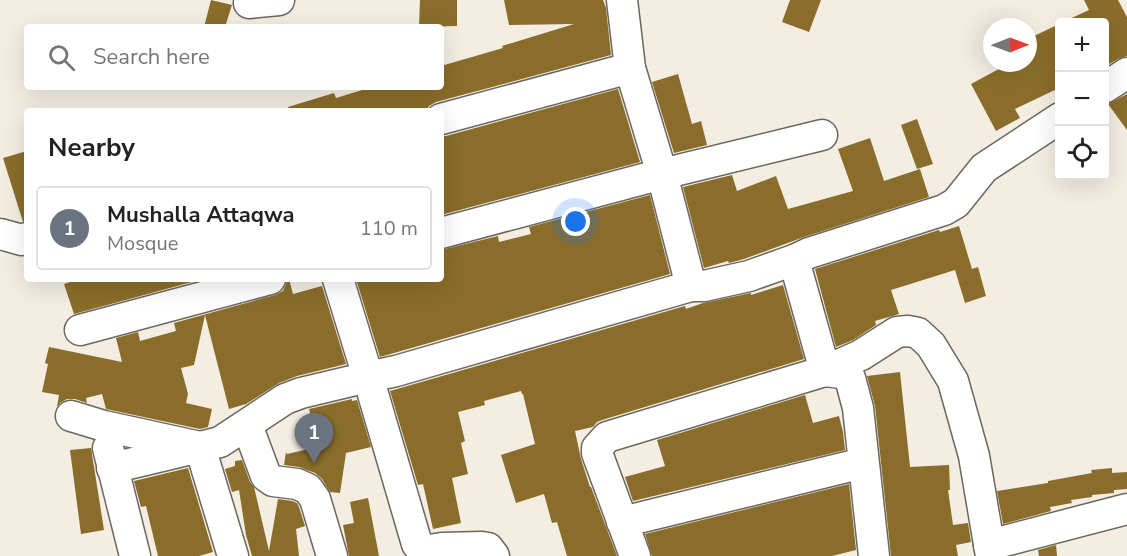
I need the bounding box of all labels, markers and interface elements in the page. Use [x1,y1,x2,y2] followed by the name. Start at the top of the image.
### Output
[983,18,1037,72] north arrow
[1055,18,1109,180] map controls
[1055,18,1109,72] button: +
[24,24,444,90] search box
[45,41,78,74] icon: search
[93,42,210,72] text: Search here
[1055,72,1109,126] button: −
[1055,126,1109,180] button: locate
[48,130,135,165] text: Nearby
[107,200,295,230] text: Mushalla Attaqwa
[561,207,590,236] your location
[64,215,76,242] text: 1
[360,215,418,242] text: 110 m
[107,230,178,257] text: Mosque
[294,414,334,463] pin: 1

